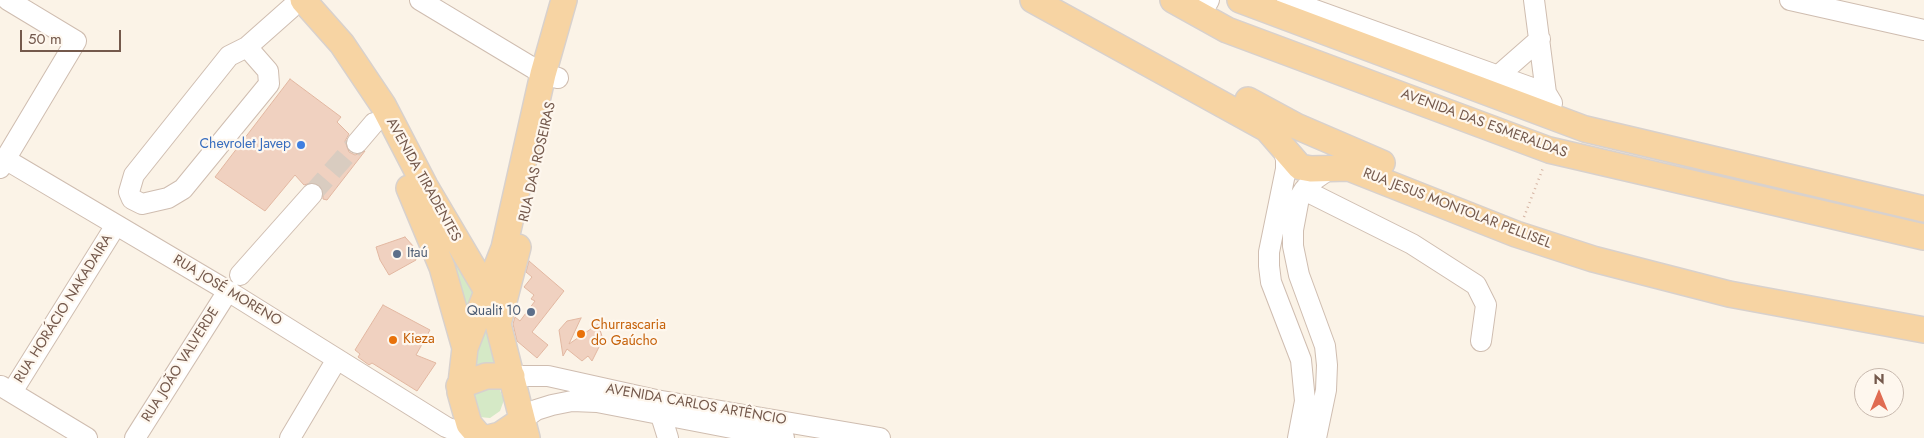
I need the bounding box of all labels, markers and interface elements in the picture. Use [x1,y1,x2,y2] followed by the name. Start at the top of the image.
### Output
[22,20,124,52] scale bar
[28,28,62,50] text: 50 m
[1399,86,1569,162] street label: AVENIDA DAS ESMERALDAS
[516,100,560,224] street label: RUA DAS ROSEIRAS
[382,115,464,245] street label: AVENIDA TIRADENTES
[200,137,291,153] place label: Chevrolet Javep
[295,139,307,151] marker: Chevrolet Javep
[1360,165,1554,253] street label: RUA JESUS MONTOLAR PELLISEL
[11,232,117,386] street label: RUA HORÁCIO NAKADAIRA
[407,246,428,262] place label: Itaú
[391,248,403,260] marker: Itaú
[170,252,284,330] street label: RUA JOSÉ MORENO
[467,304,521,320] place label: Qualit 10
[139,305,223,425] street label: RUA JOÃO VALVERDE
[525,306,537,318] marker: Qualit 10
[591,318,666,351] place label: Churrascaria do Gaúcho
[575,328,587,340] marker: Churrascaria do Gaúcho
[403,332,435,348] place label: Kieza
[387,334,399,346] marker: Kieza
[1854,368,1904,418] north arrow
[1873,369,1885,389] text: N
[604,381,788,429] street label: AVENIDA CARLOS ARTÊNCIO

